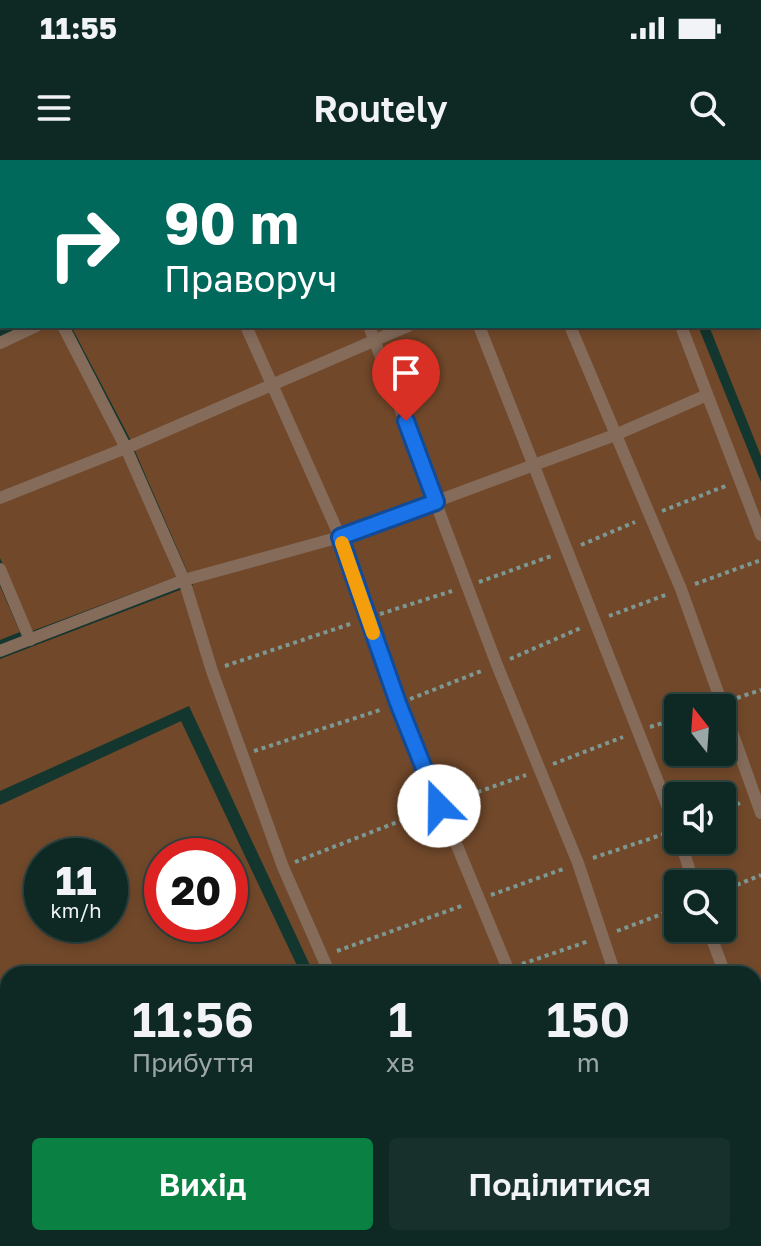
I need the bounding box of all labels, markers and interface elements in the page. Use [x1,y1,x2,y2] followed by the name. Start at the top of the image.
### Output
[40,10,117,46] text: 11:55
[32,86,76,130] icon: menu
[685,86,729,130] icon: search
[313,87,448,130] text: Routely
[164,189,299,256] text: 90 m
[32,192,136,296] icon: right
[164,257,337,300] text: Праворуч
[372,339,440,421] pin
[384,351,428,395] icon: arrive
[664,694,736,766] north arrow
[664,694,736,942] map controls
[397,764,481,848] position arrow
[664,782,736,854] button: sound
[144,838,248,942] speed limit sign: 20
[55,856,97,904] text: 11
[664,870,736,942] button: search
[51,898,101,922] text: km/h
[132,990,254,1048] text: 11:56
[388,990,412,1048] text: 1
[547,990,630,1048] text: 150
[132,1047,254,1078] text: Прибуття
[386,1047,415,1078] text: хв
[577,1047,600,1078] text: m
[32,1138,373,1230] button: Вихід
[389,1138,730,1230] button: Поділитися

